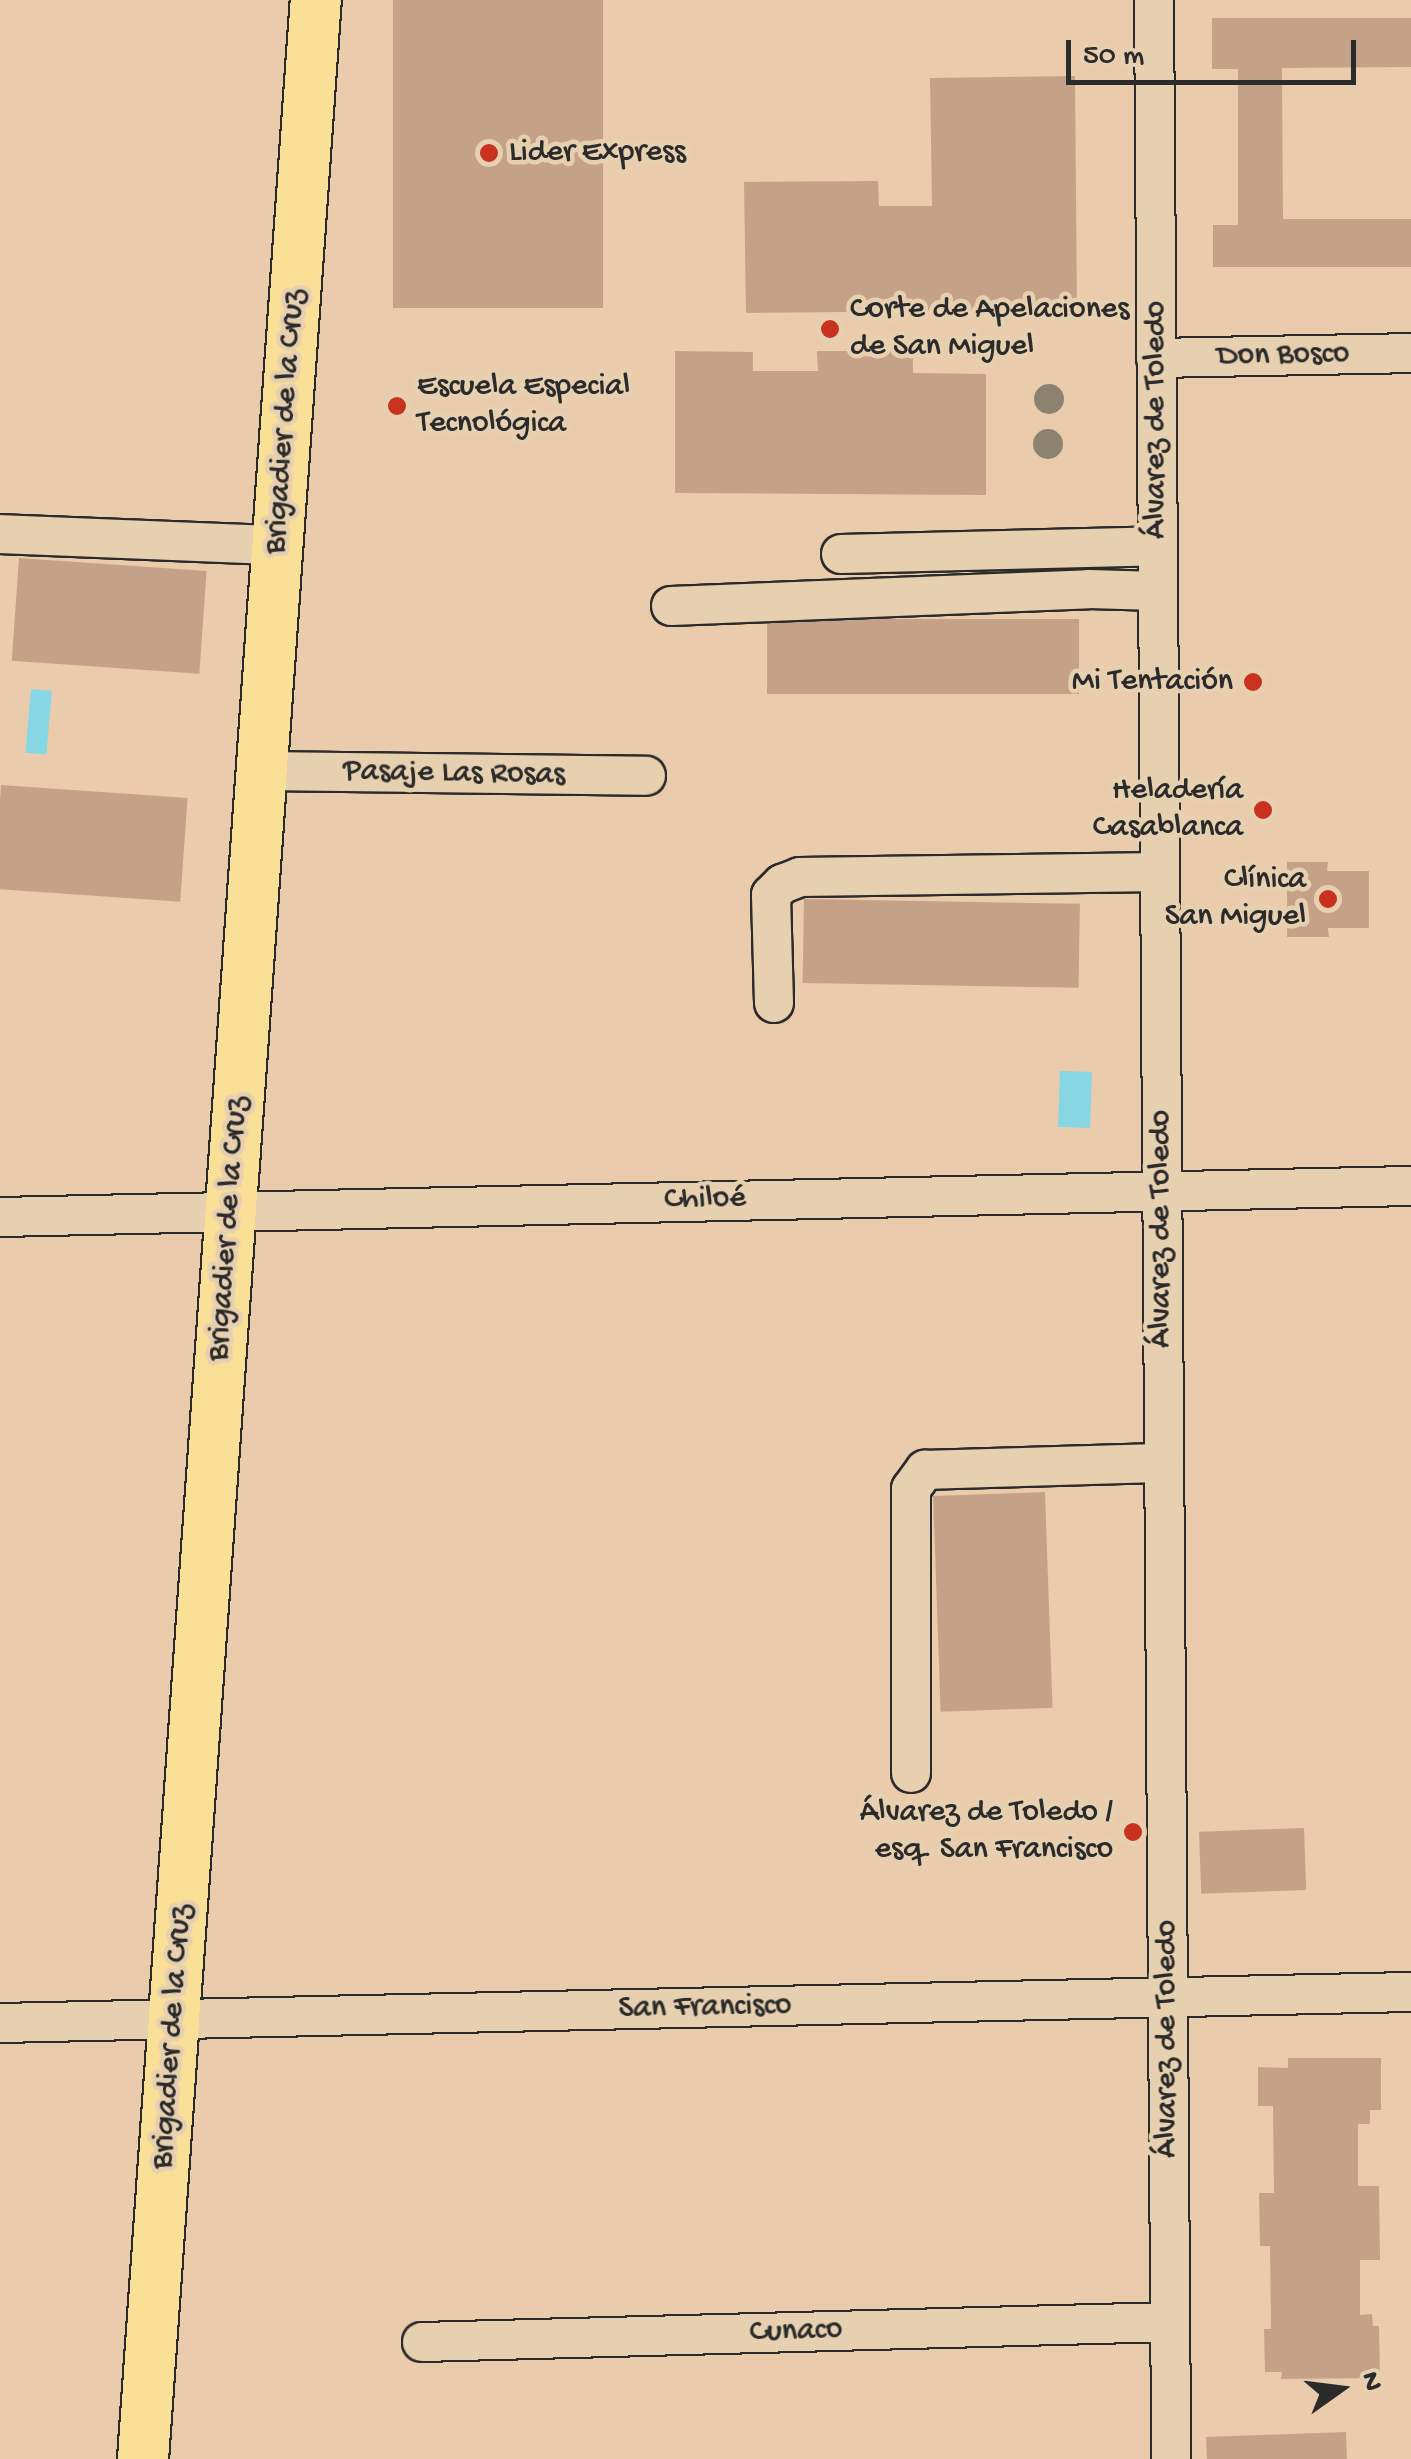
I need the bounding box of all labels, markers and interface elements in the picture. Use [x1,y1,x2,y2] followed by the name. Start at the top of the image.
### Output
[1071,20,1361,82] scale bar
[1083,40,1144,75] text: 50 m
[509,134,686,172] place label: Lider Express
[478,142,500,164] marker: Lider Express
[258,289,314,555] street label: Brigadier de la Cruz
[850,292,1129,367] place label: Corte de Apelaciones de San Miguel
[1138,301,1176,539] street label: Álvarez de Toledo
[819,318,841,340] marker: Corte de Apelaciones de San Miguel
[1216,336,1350,376] street label: Don Bosco
[417,369,630,444] place label: Escuela Especial Tecnológica
[386,395,408,417] marker: Escuela Especial Tecnológica
[1072,663,1233,701] place label: Mi Tentación
[1242,671,1264,693] marker: Mi Tentación
[343,753,565,795] street label: Pasaje Las Rosas
[1093,773,1243,848] place label: Heladería Casablanca
[1252,799,1274,821] marker: Heladería Casablanca
[1165,862,1306,937] place label: Clínica San Miguel
[1315,886,1341,912] marker: Clínica San Miguel
[201,1096,257,1362] street label: Brigadier de la Cruz
[1143,1110,1181,1348] street label: Álvarez de Toledo
[664,1180,746,1220] street label: Chiloé
[860,1795,1113,1870] place label: Álvarez de Toledo / esq. San Francisco
[1122,1821,1144,1843] marker: Álvarez de Toledo / esq. San Francisco
[145,1904,201,2170] street label: Brigadier de la Cruz
[1149,1920,1187,2158] street label: Álvarez de Toledo
[618,1987,792,2029] street label: San Francisco
[749,2311,843,2353] street label: Cunaco
[1291,2339,1391,2439] north arrow
[1352,2369,1389,2394] text: N

